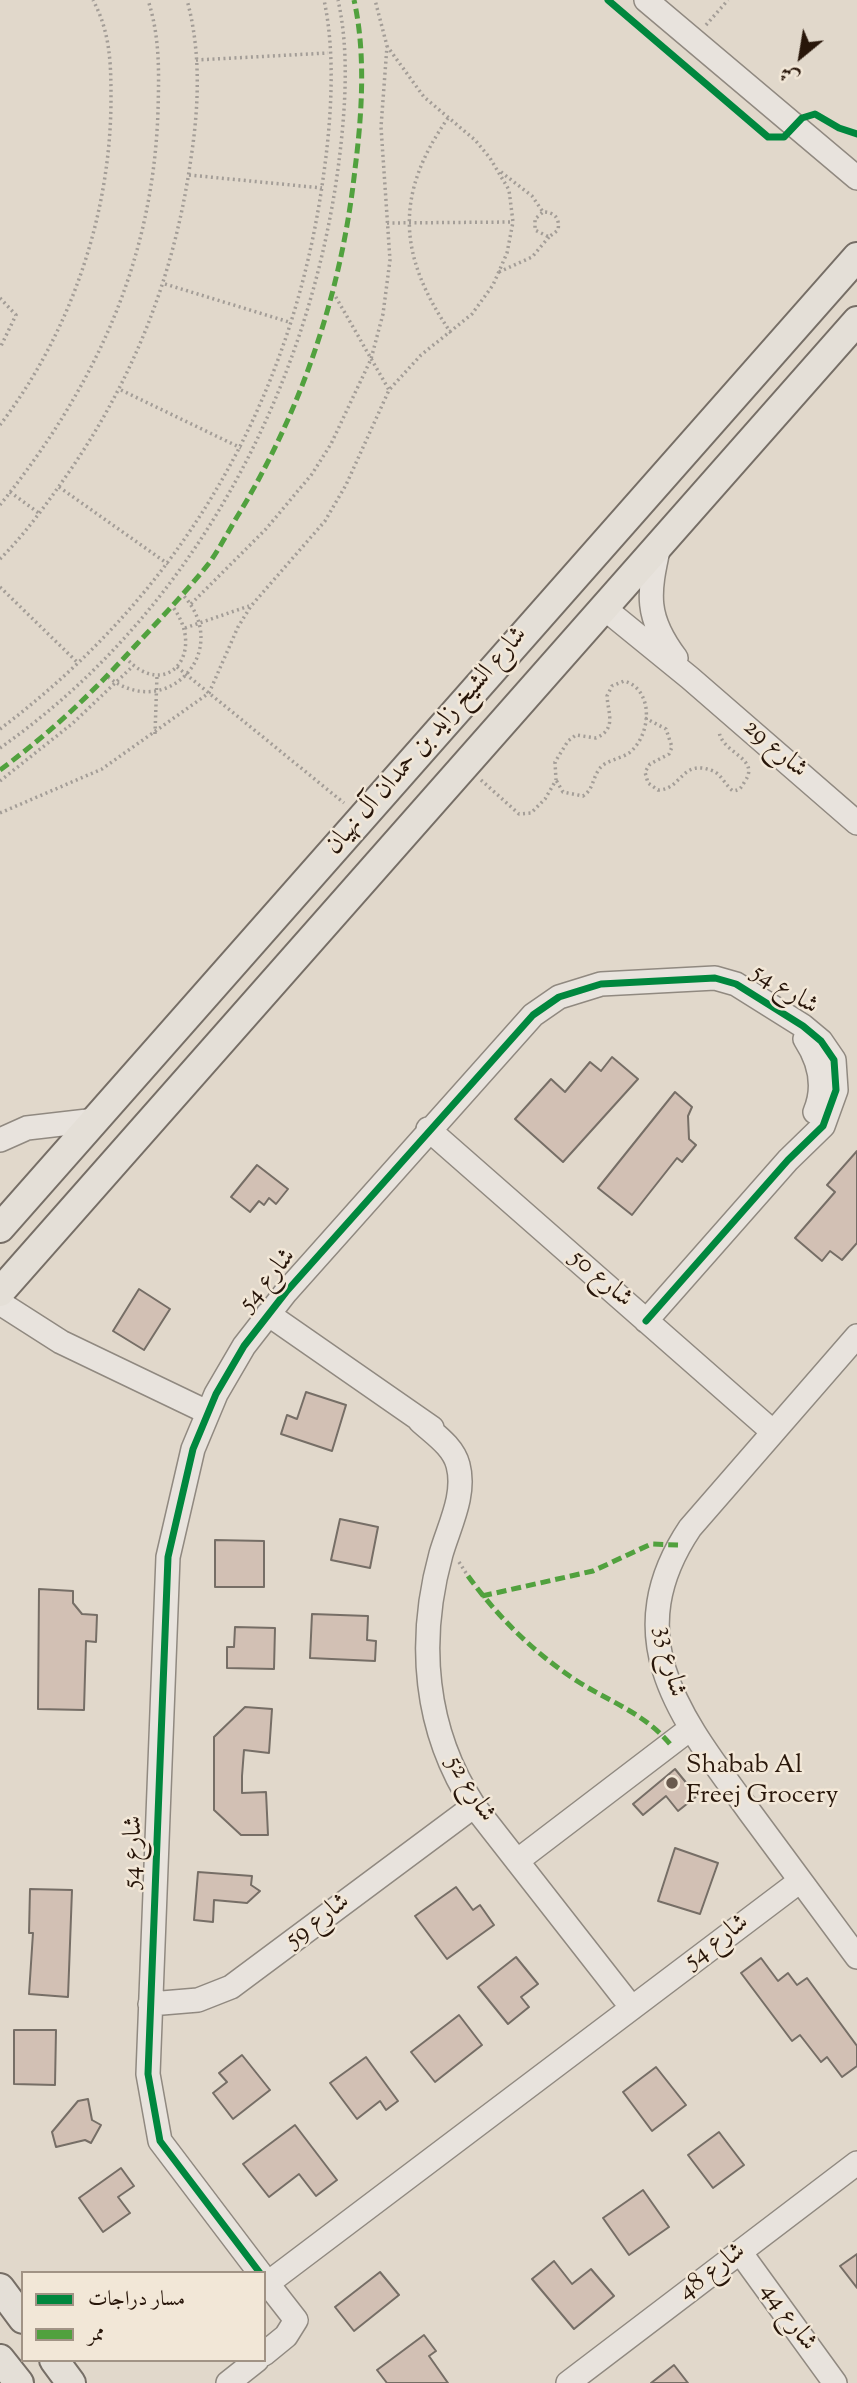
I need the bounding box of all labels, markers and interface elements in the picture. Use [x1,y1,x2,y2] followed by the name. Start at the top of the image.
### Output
[766,21,836,91] north arrow
[775,58,805,91] text: ش
[320,621,536,863] street label: شارع الشيخ زايد بن حمدان آل نهيان
[735,713,813,787] street label: شارع 29
[745,959,823,1023] street label: شارع 54
[234,1243,304,1319] street label: شارع 54
[562,1244,638,1316] street label: شارع 50
[645,1624,691,1700] street label: شارع 33
[437,1751,501,1829] street label: شارع 52
[686,1752,838,1814] place label: Shabab Al Freej Grocery
[664,1775,680,1791] marker: Shabab Al Freej Grocery
[118,1815,152,1889] street label: شارع 54
[281,1888,357,1956] street label: شارع 59
[680,1909,756,1977] street label: شارع 54
[673,2237,753,2309] street label: شارع 48
[21,2271,266,2362] legend
[752,2278,822,2358] street label: شارع 44
[88,2285,185,2315] text: مسار دراجات
[88,2320,105,2350] text: ممر

